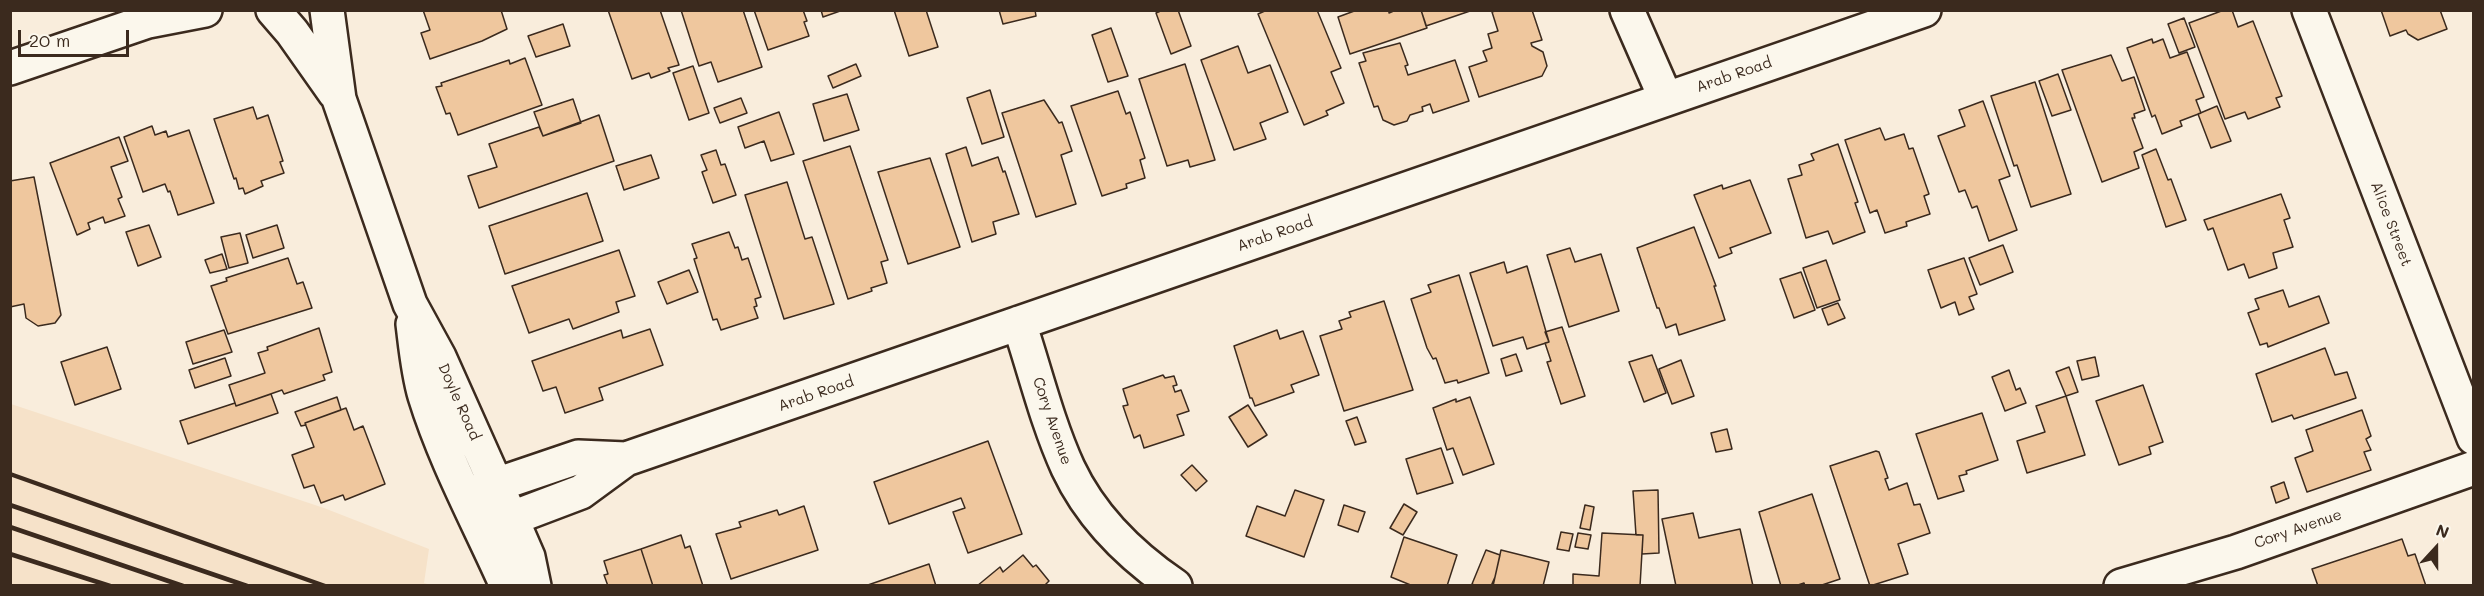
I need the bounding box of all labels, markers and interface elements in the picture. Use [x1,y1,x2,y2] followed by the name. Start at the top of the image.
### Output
[21,18,132,56] scale bar
[29,28,70,52] text: 20 m
[1694,54,1774,96] street label: Arab Road
[2367,179,2415,269] street label: Alice Street
[1235,213,1315,255] street label: Arab Road
[434,361,484,443] street label: Doyle Road
[776,373,856,415] street label: Arab Road
[1029,375,1075,467] street label: Cory Avenue
[2252,506,2344,552] street label: Cory Avenue
[2406,518,2466,578] north arrow
[2433,519,2452,543] text: N

